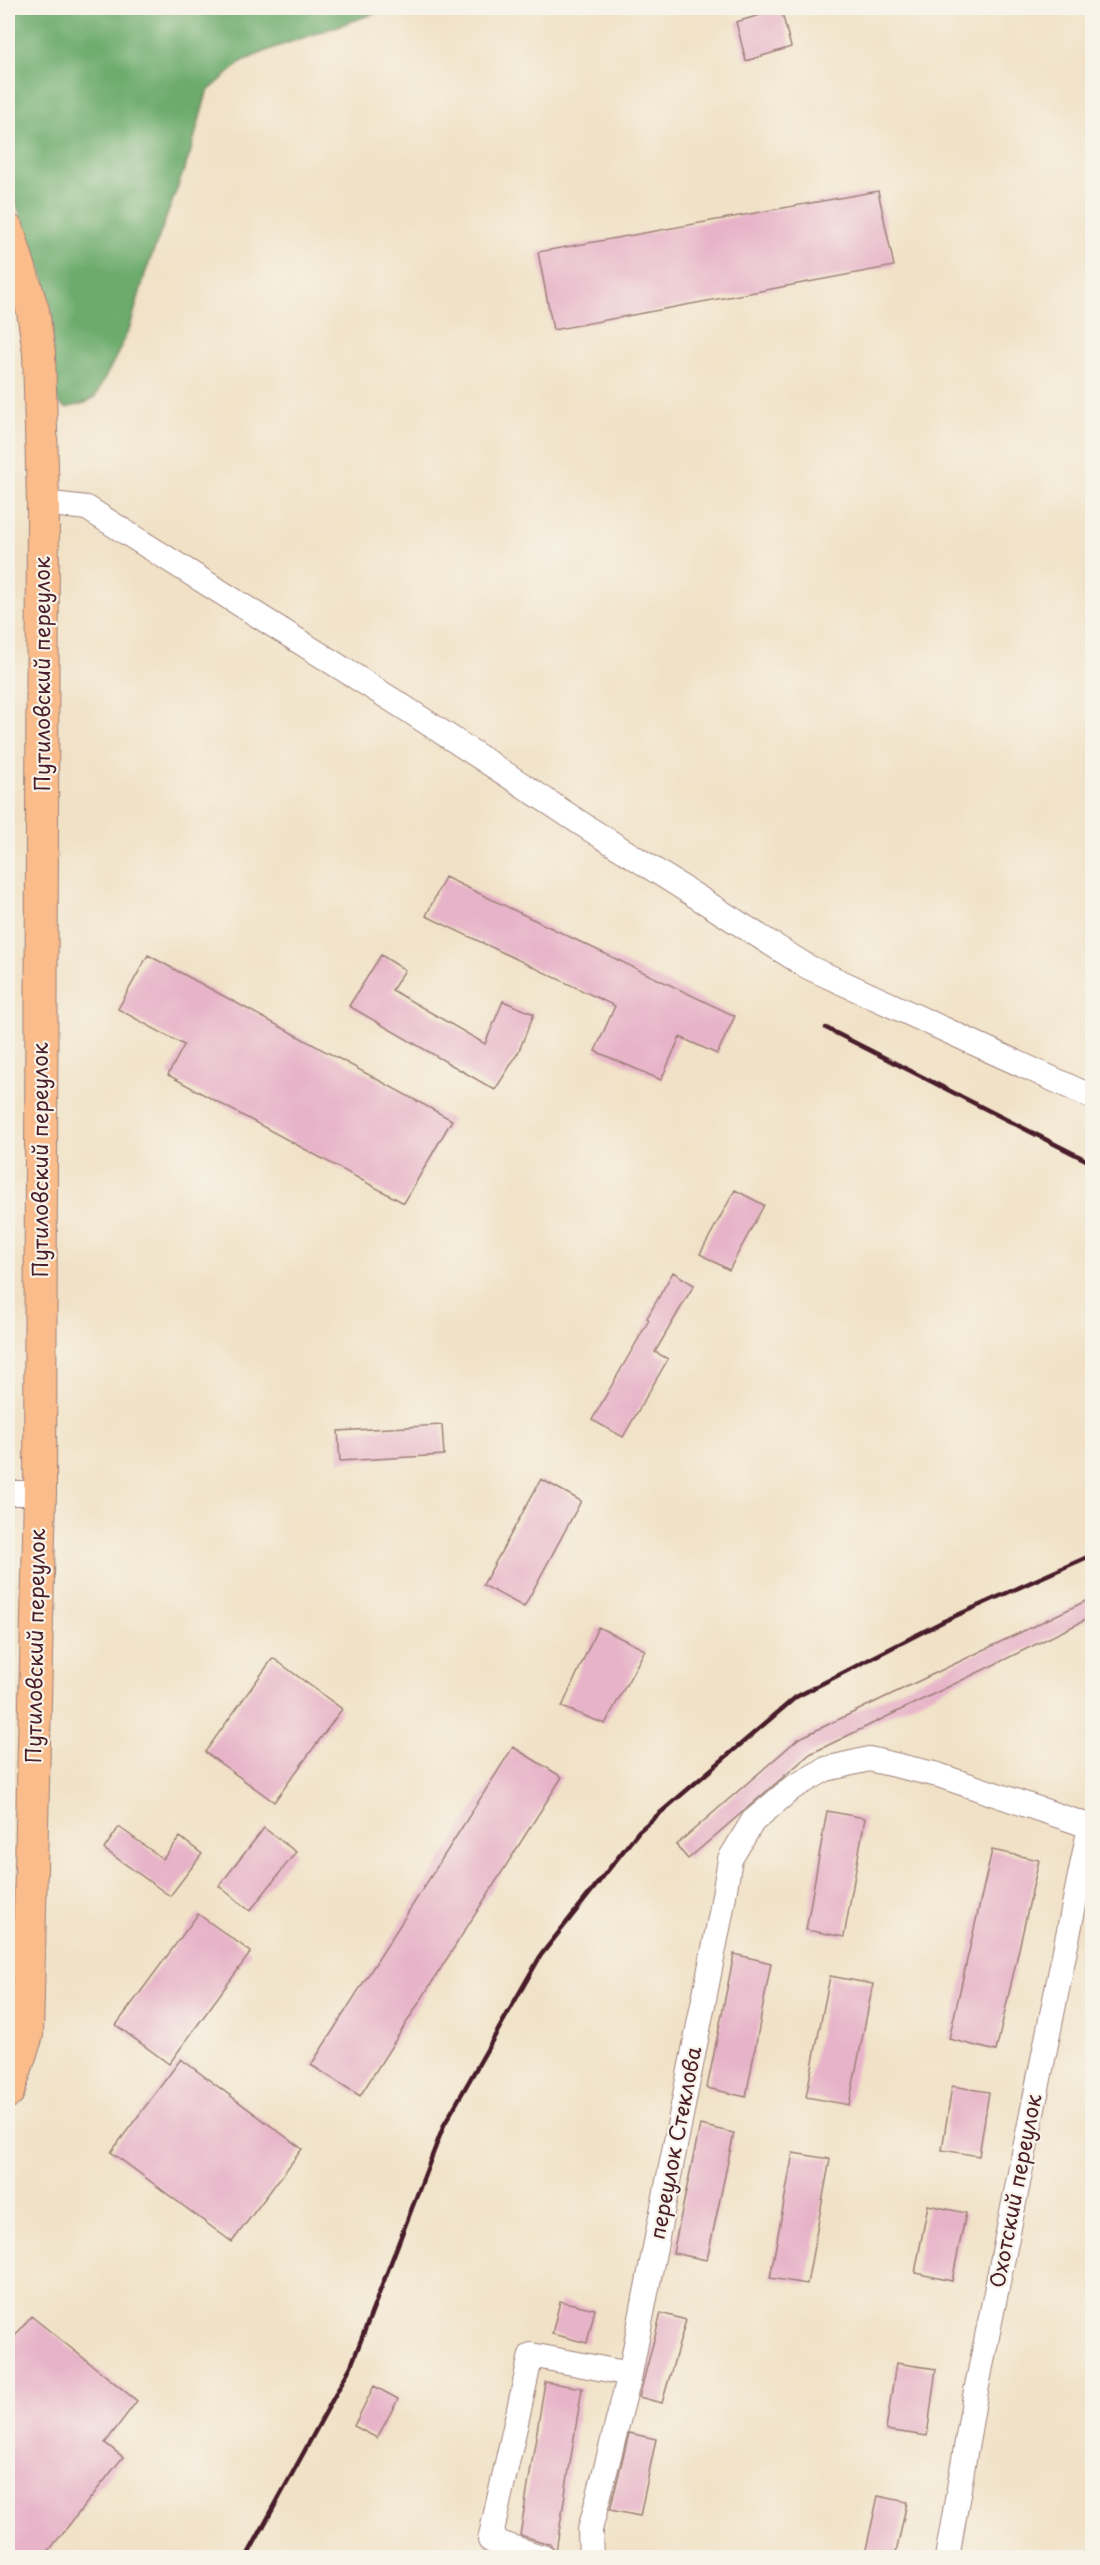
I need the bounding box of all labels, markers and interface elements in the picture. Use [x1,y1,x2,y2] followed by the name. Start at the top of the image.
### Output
[25,556,57,791] street label: Путиловский переулок
[23,1042,55,1277] street label: Путиловский переулок
[16,1528,52,1764] street label: Путиловский переулок
[640,2043,708,2242] street label: переулок Стеклова
[980,2091,1049,2290] street label: Охотский переулок

